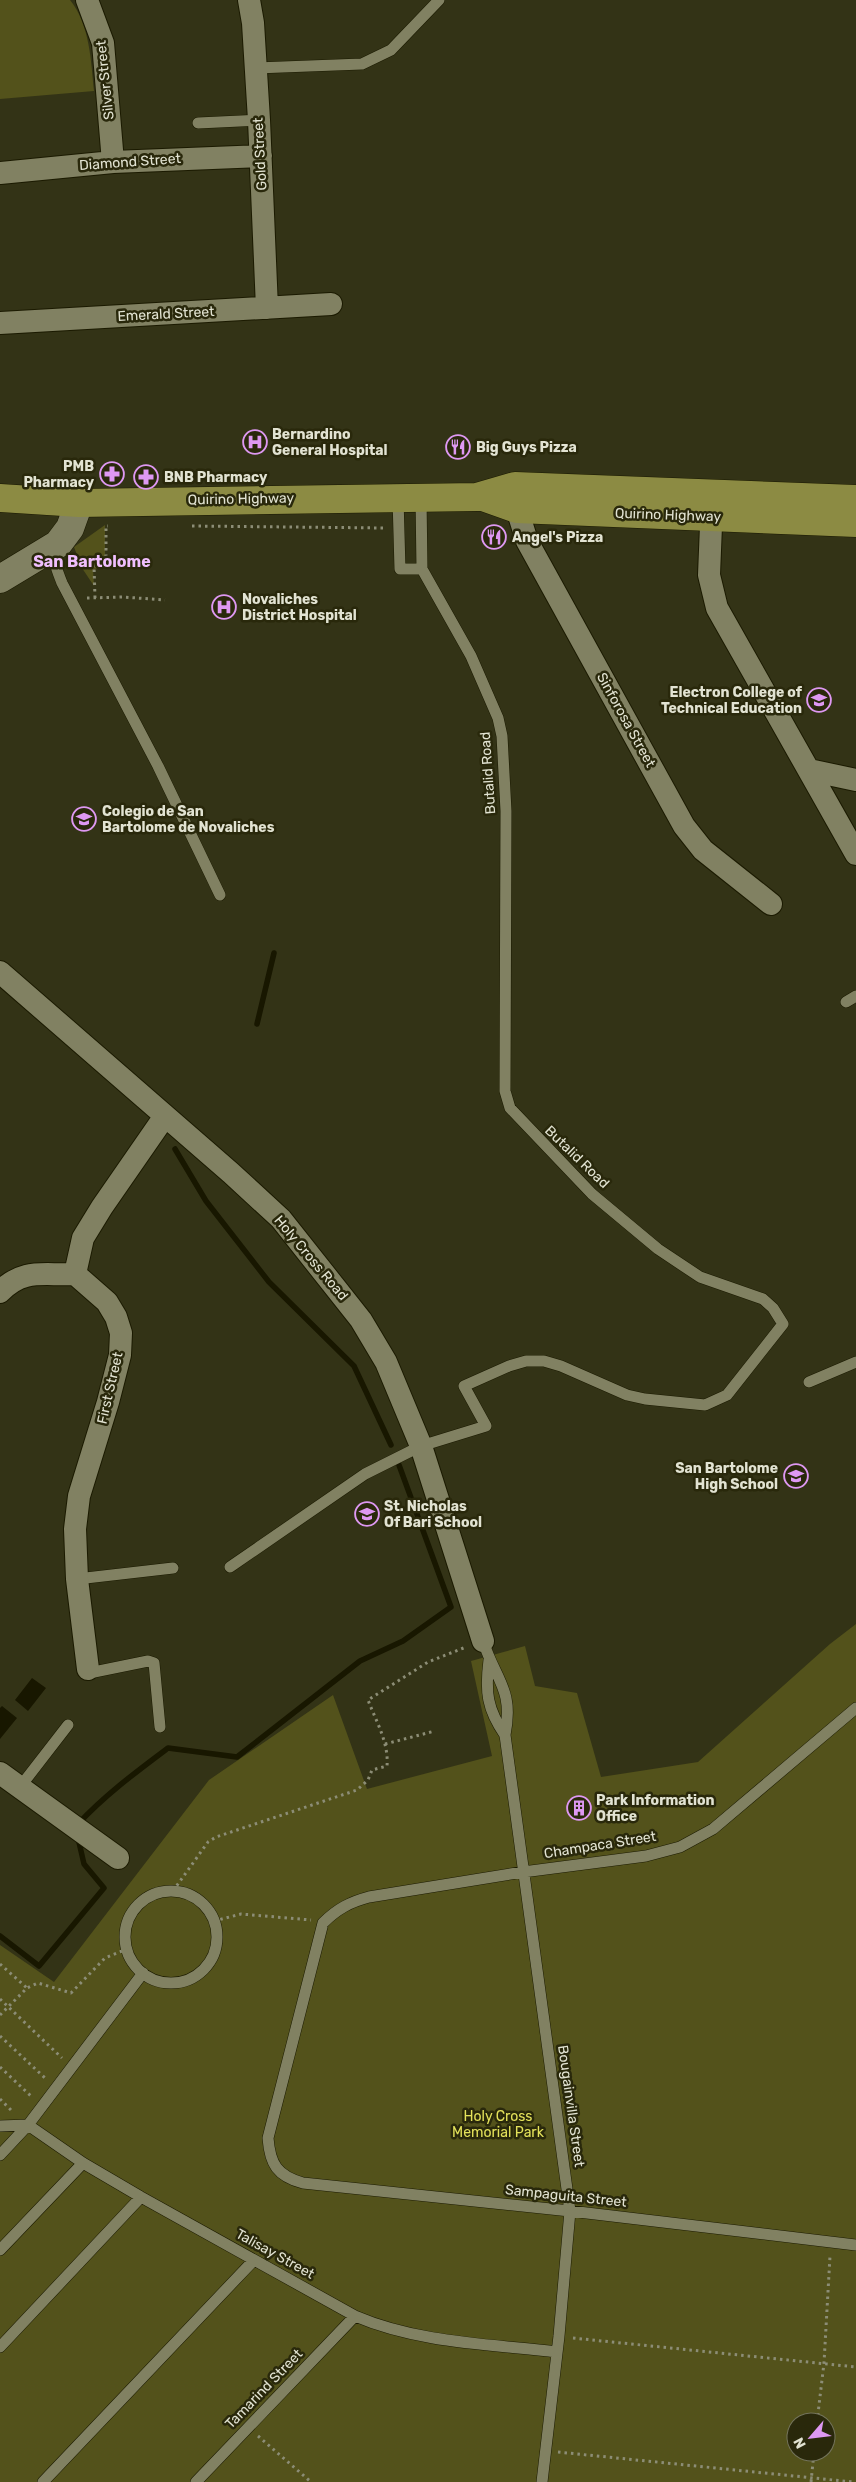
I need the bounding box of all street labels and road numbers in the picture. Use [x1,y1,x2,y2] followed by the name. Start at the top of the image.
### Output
[92,39,118,121] street label: Silver Street
[250,116,270,191] street label: Gold Street
[79,150,182,174] street label: Diamond Street
[117,303,216,325] street label: Emerald Street
[188,490,295,508] street label: Quirino Highway
[615,505,722,525] street label: Quirino Highway
[593,670,659,771] street label: Sinforosa Street
[477,731,499,815] street label: Butalid Road
[541,1122,613,1192] street label: Butalid Road
[271,1212,351,1304] street label: Holy Cross Road
[93,1350,127,1426] street label: First Street
[543,1828,658,1862] street label: Champaca Street
[554,2044,588,2169] street label: Bougainvilla Street
[504,2181,628,2211] street label: Sampaguita Street
[233,2225,318,2283] street label: Talisay Street
[222,2345,307,2432] street label: Tamarind Street

